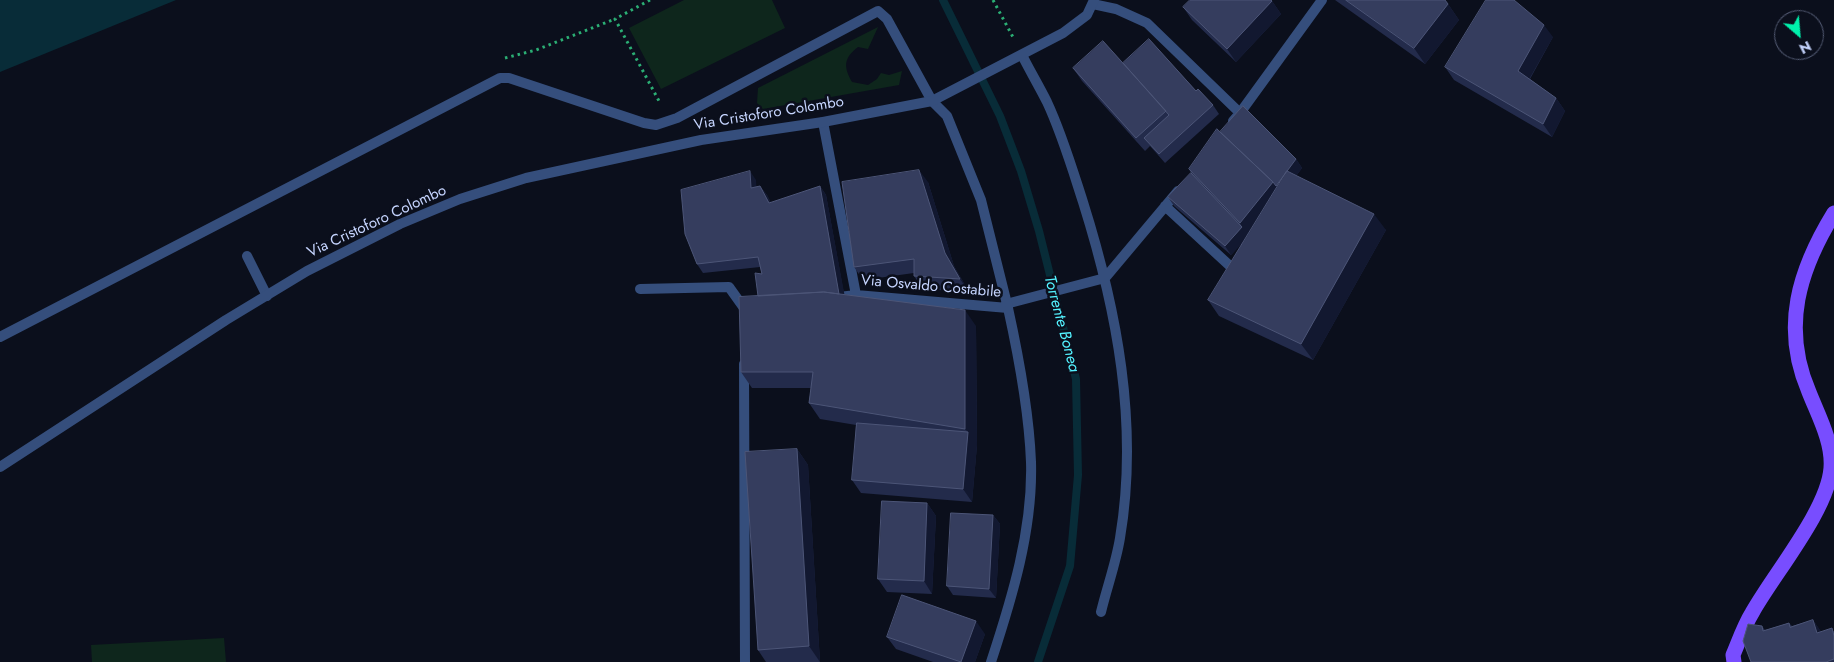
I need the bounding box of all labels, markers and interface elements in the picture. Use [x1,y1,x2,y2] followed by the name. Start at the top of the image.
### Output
[1774,10,1824,60] north arrow
[1796,36,1815,59] text: N
[693,93,845,135] street label: Via Cristoforo Colombo
[305,182,449,262] street label: Via Cristoforo Colombo
[860,272,1002,302] street label: Via Osvaldo Costabile
[1039,274,1083,374] water label: Torrente Bonea

